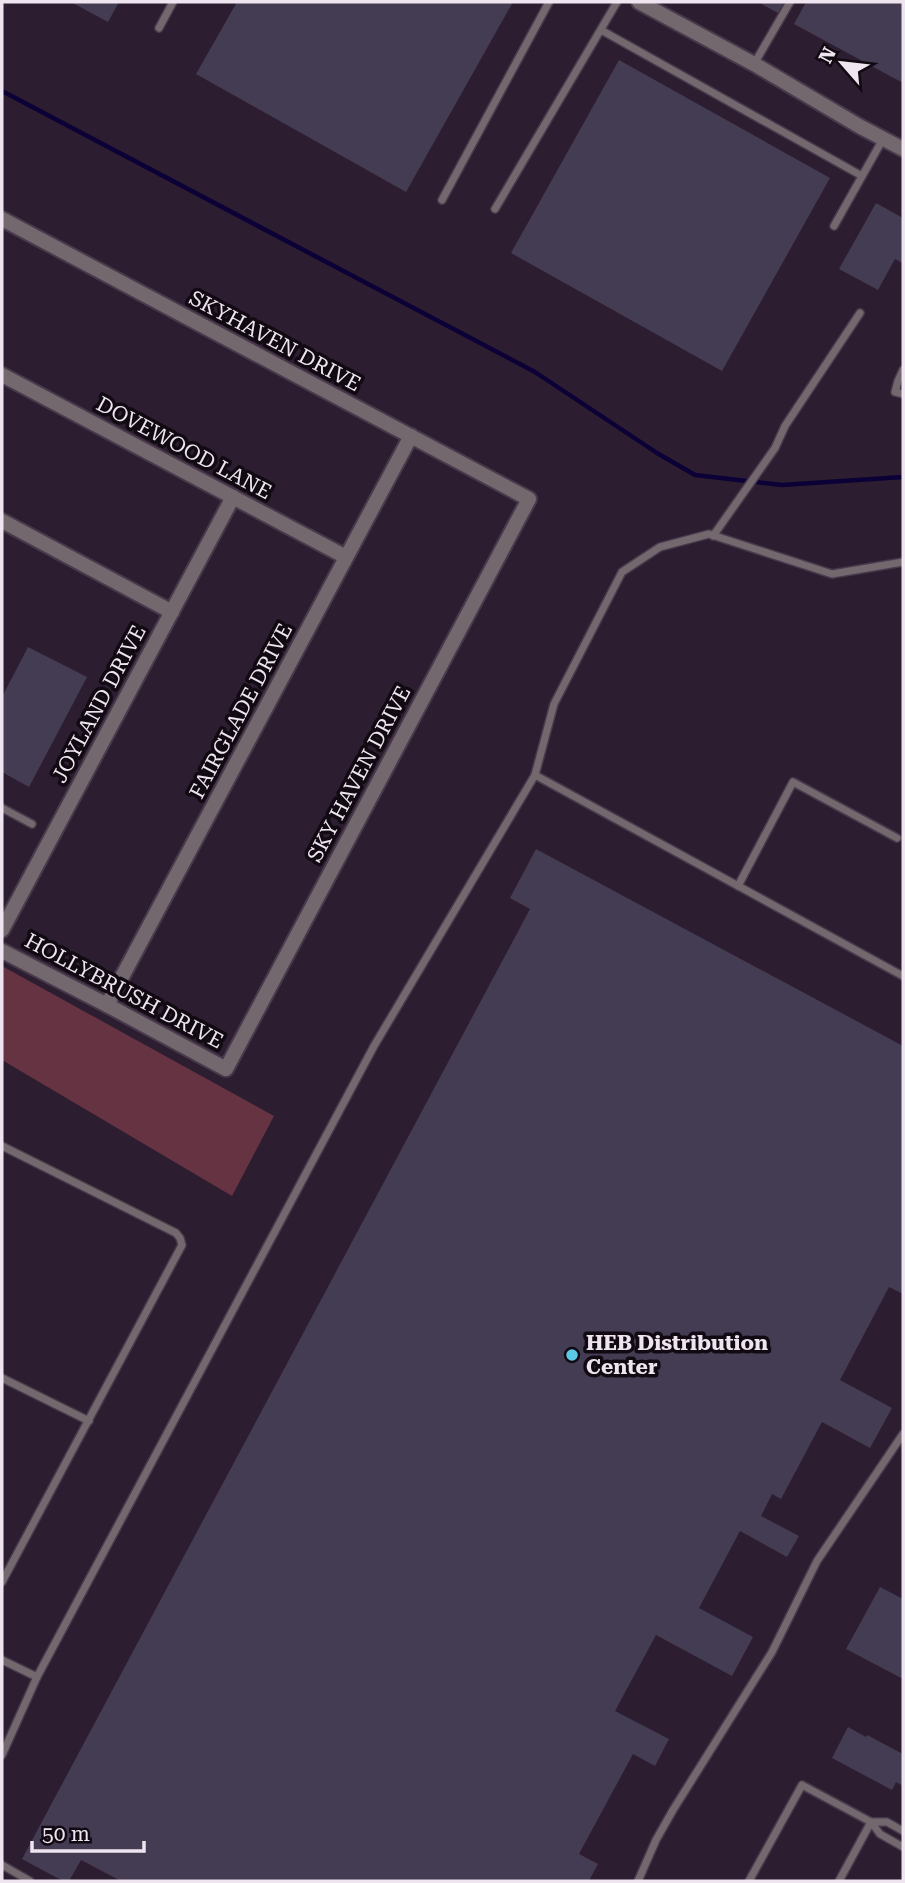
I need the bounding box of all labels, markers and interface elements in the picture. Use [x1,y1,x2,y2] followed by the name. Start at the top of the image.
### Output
[807,28,877,98] north arrow
[814,43,841,67] text: N
[185,286,365,396] street label: SKYHAVEN DRIVE
[92,392,276,504] street label: DOVEWOOD LANE
[185,619,297,803] street label: FAIRGLADE DRIVE
[47,621,151,787] street label: JOYLAND DRIVE
[302,682,416,866] street label: SKY HAVEN DRIVE
[21,929,227,1053] street label: HOLLYBRUSH DRIVE
[586,1331,768,1379] place label: HEB Distribution Center
[564,1347,580,1363] marker: HEB Distribution Center
[32,1810,144,1854] scale bar
[42,1822,90,1846] text: 50 m

